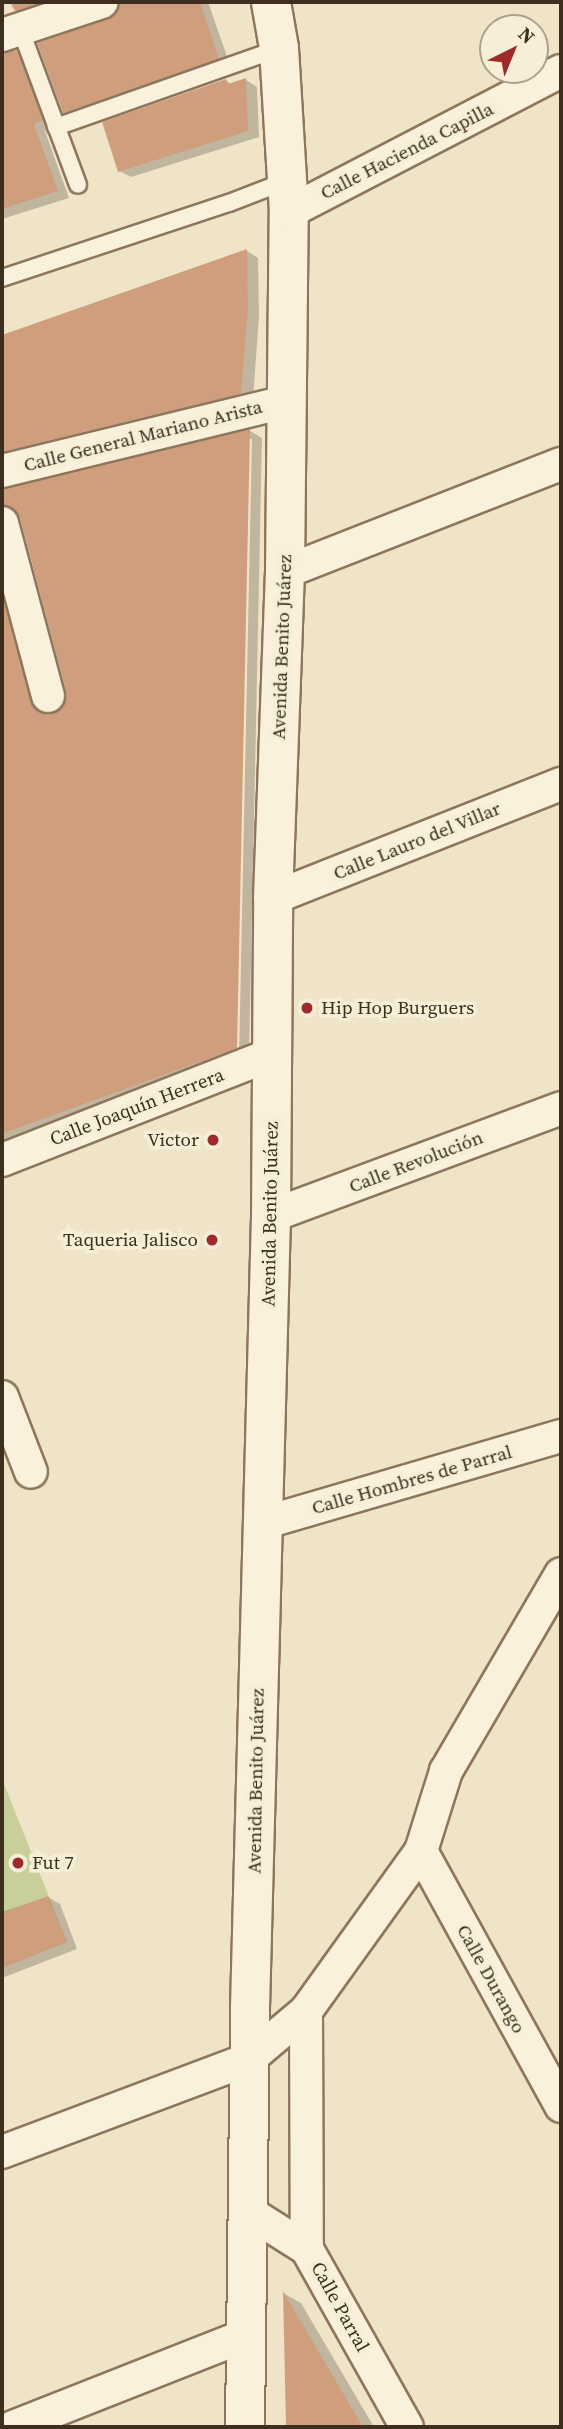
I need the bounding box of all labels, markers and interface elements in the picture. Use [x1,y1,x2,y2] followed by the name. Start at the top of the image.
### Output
[479,14,549,84] north arrow
[513,21,541,49] text: N
[317,97,497,205] street label: Calle Hacienda Capilla
[21,395,265,477] street label: Calle General Mariano Arista
[267,554,297,740] street label: Avenida Benito Juárez
[330,797,504,885] street label: Calle Lauro del Villar
[321,997,474,1019] place label: Hip Hop Burguers
[299,1000,315,1016] marker: Hip Hop Burguers
[47,1063,227,1151] street label: Calle Joaquín Herrera
[257,1121,283,1307] street label: Avenida Benito Juárez
[346,1126,486,1198] street label: Calle Revolución
[147,1129,199,1151] place label: Victor
[205,1132,221,1148] marker: Victor
[63,1229,198,1251] place label: Taqueria Jalisco
[204,1232,220,1248] marker: Taqueria Jalisco
[309,1440,515,1520] street label: Calle Hombres de Parral
[243,1688,269,1874] street label: Avenida Benito Juárez
[32,1852,74,1874] place label: Fut 7
[10,1855,26,1871] marker: Fut 7
[452,1921,530,2037] street label: Calle Durango
[306,2258,374,2356] street label: Calle Parral

